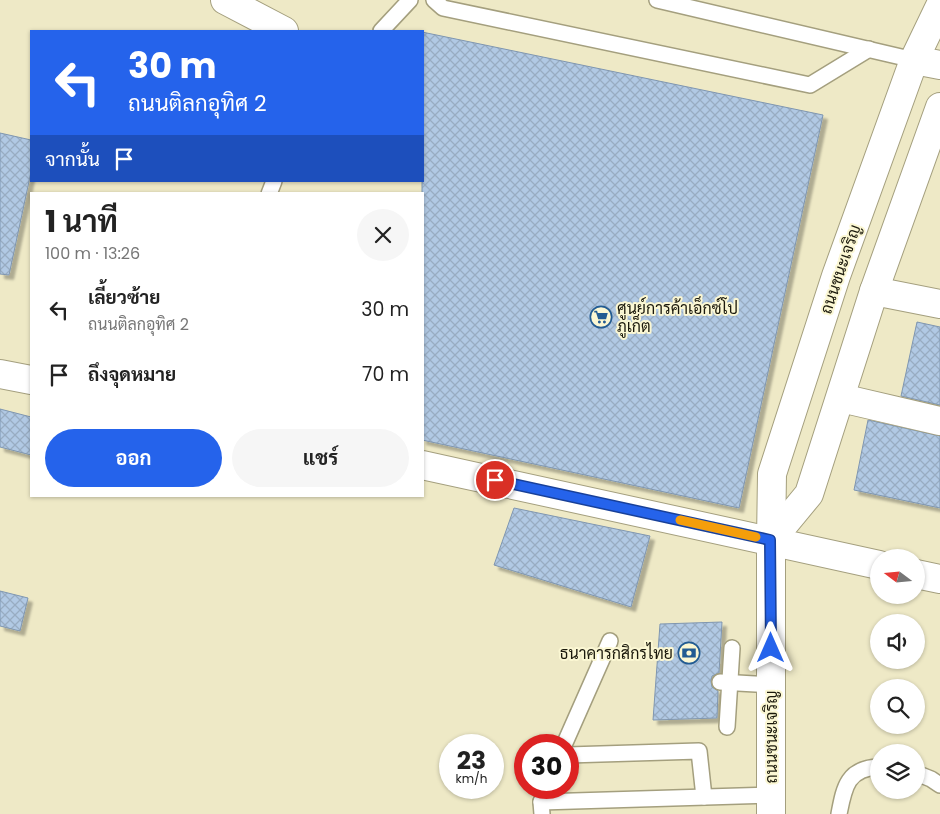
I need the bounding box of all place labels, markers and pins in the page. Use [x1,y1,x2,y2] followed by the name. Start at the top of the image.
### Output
[617,295,738,338] place label: ศูนย์การค้าเอ็กซ์โป ภูเก็ต
[589,305,613,329] supermarket icon: ศูนย์การค้าเอ็กซ์โป ภูเก็ต
[474,459,516,501] pin
[677,641,701,665] bank icon: ธนาคารกสิกรไทย
[560,642,673,665] place label: ธนาคารกสิกรไทย

